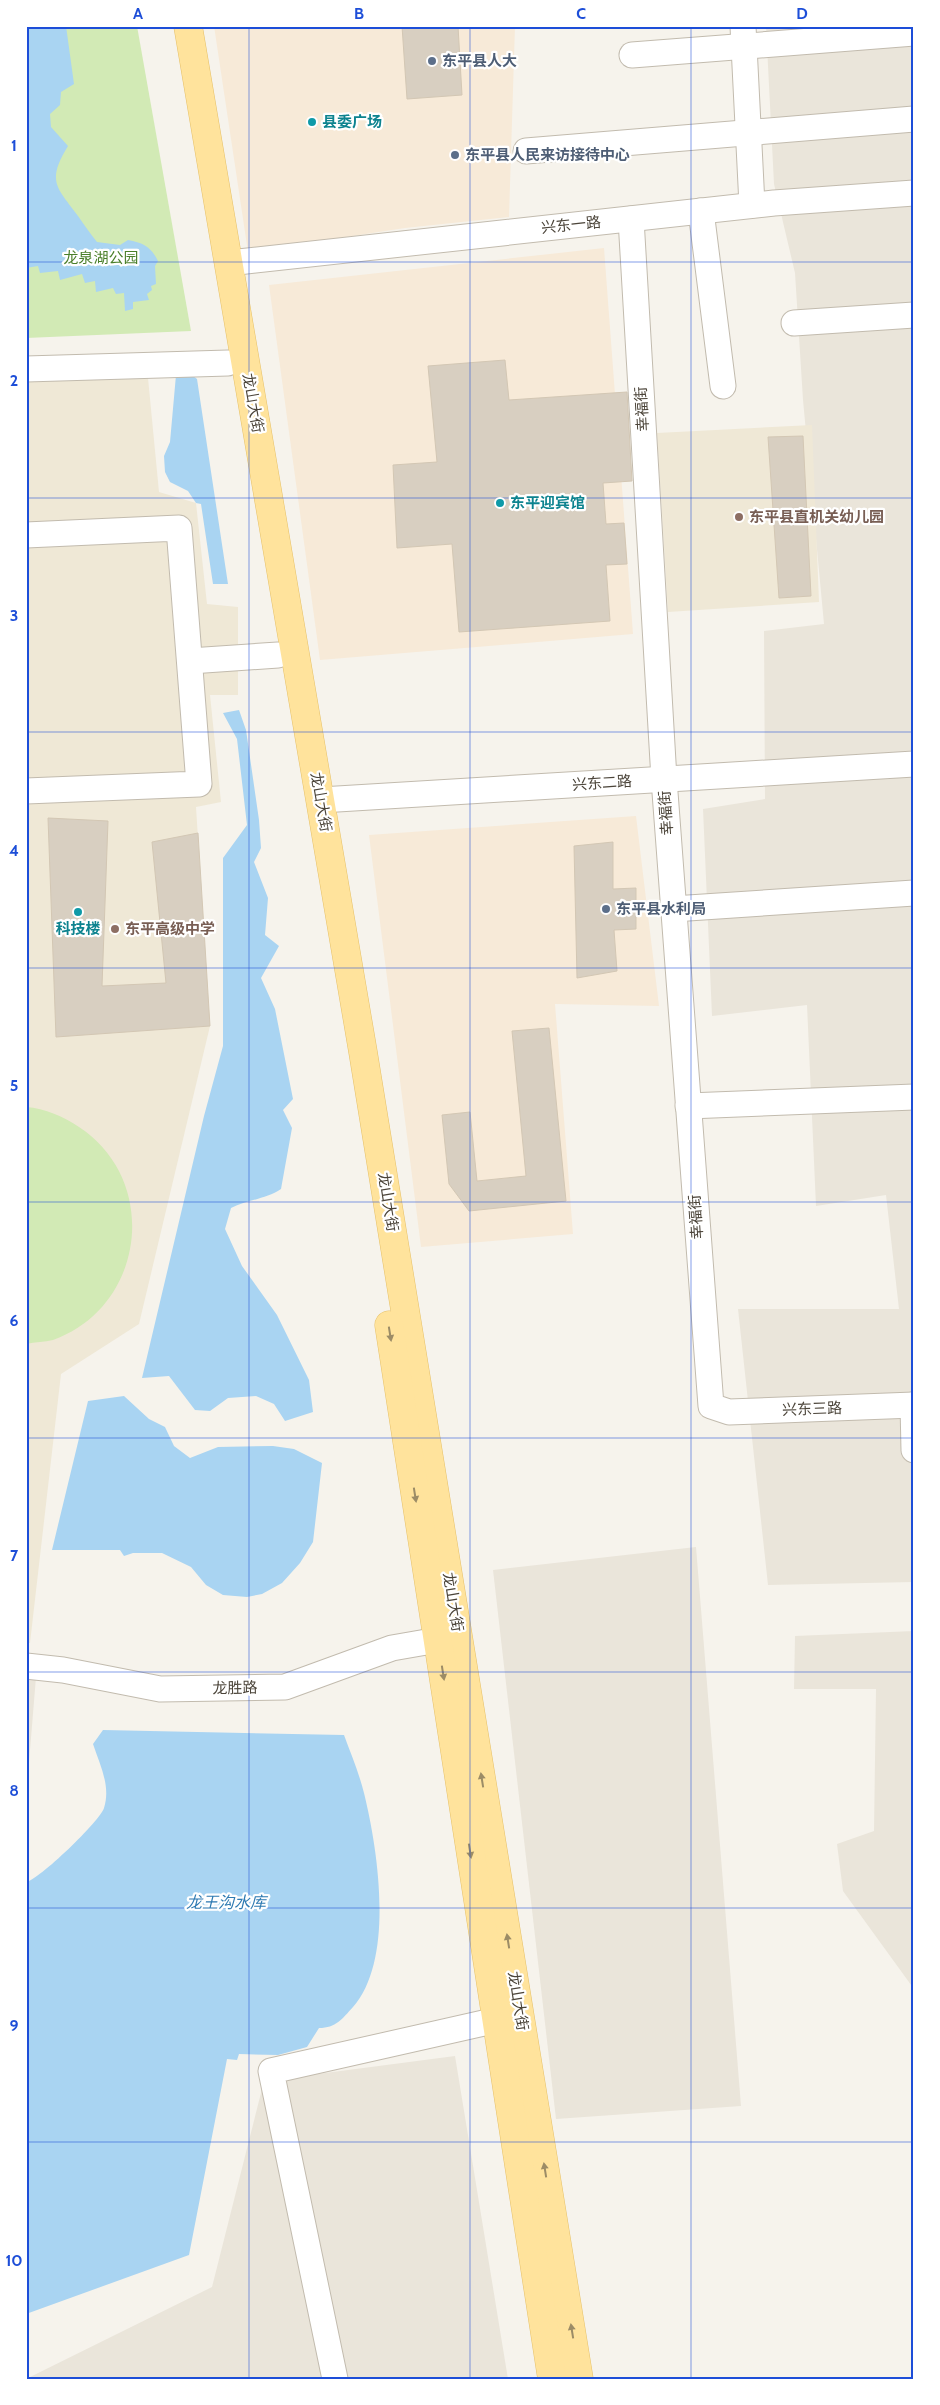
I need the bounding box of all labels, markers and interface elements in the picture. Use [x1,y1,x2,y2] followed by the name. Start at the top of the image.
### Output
[133,4,143,23] text: A
[354,4,364,23] text: B
[576,4,586,23] text: C
[796,4,808,23] text: D
[442,52,517,70] place label: 东平县人大
[426,55,438,67] marker: 东平县人大
[322,113,382,131] place label: 县委广场
[306,116,318,128] marker: 县委广场
[11,136,17,155] text: 1
[465,146,630,164] place label: 东平县人民来访接待中心
[449,149,461,161] marker: 东平县人民来访接待中心
[540,213,602,237] street label: 兴东一路
[63,249,139,267] park label: 龙泉湖公园
[10,371,18,390] text: 2
[239,372,267,434] street label: 龙山大街
[632,386,652,432] street label: 幸福街
[510,494,585,512] place label: 东平迎宾馆
[494,497,506,509] marker: 东平迎宾馆
[749,508,884,526] place label: 东平县直机关幼儿园
[733,511,745,523] marker: 东平县直机关幼儿园
[10,606,18,625] text: 3
[307,771,335,833] street label: 龙山大街
[571,772,633,794] street label: 兴东二路
[655,790,677,836] street label: 幸福街
[9,841,19,860] text: 4
[616,900,706,918] place label: 东平县水利局
[600,903,612,915] marker: 东平县水利局
[72,906,84,918] marker: 科技楼
[55,920,101,938] place label: 科技楼
[125,920,215,938] place label: 东平高级中学
[109,923,121,935] marker: 东平高级中学
[10,1076,18,1095] text: 5
[374,1171,402,1233] street label: 龙山大街
[685,1194,707,1240] street label: 幸福街
[10,1311,19,1330] text: 6
[386,1327,394,1343] one-way arrow
[782,1399,842,1419] street label: 兴东三路
[411,1487,419,1503] one-way arrow
[10,1546,19,1565] text: 7
[439,1571,467,1633] street label: 龙山大街
[439,1665,447,1681] one-way arrow
[212,1679,258,1697] street label: 龙胜路
[478,1772,486,1788] one-way arrow
[9,1781,19,1800] text: 8
[467,1843,475,1859] one-way arrow
[186,1893,269,1912] water label: 龙王沟水库
[504,1932,512,1948] one-way arrow
[504,1970,532,2032] street label: 龙山大街
[10,2016,19,2035] text: 9
[541,2162,549,2178] one-way arrow
[5,2251,23,2270] text: 10
[567,2322,575,2338] one-way arrow

